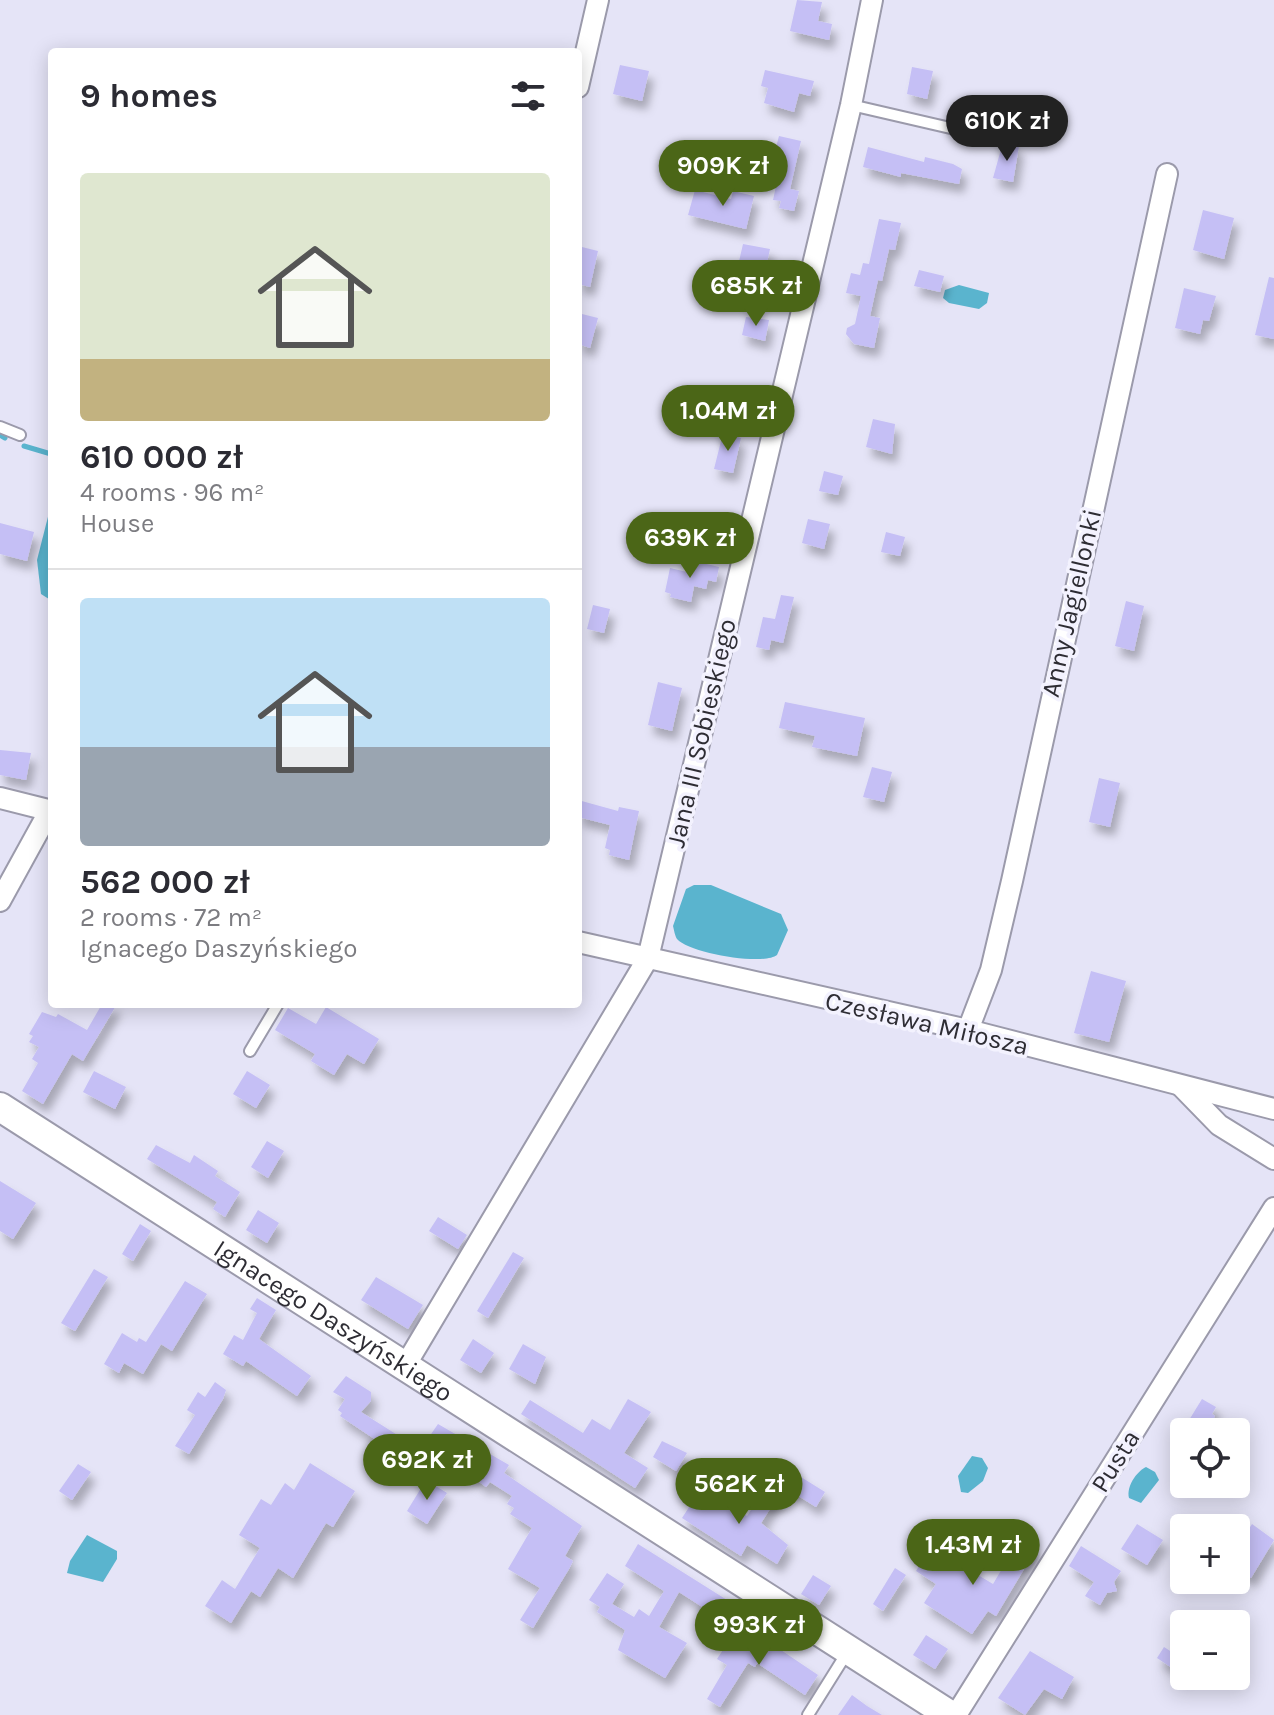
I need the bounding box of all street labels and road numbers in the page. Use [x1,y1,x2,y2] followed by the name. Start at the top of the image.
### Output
[1035,506,1108,700] street label: Anny Jagiellonki
[660,616,743,850] street label: Jana III Sobieskiego
[822,985,1032,1062] street label: Czesława Miłosza
[208,1233,459,1409] street label: Ignacego Daszyńskiego
[1084,1424,1147,1498] street label: Pusta

